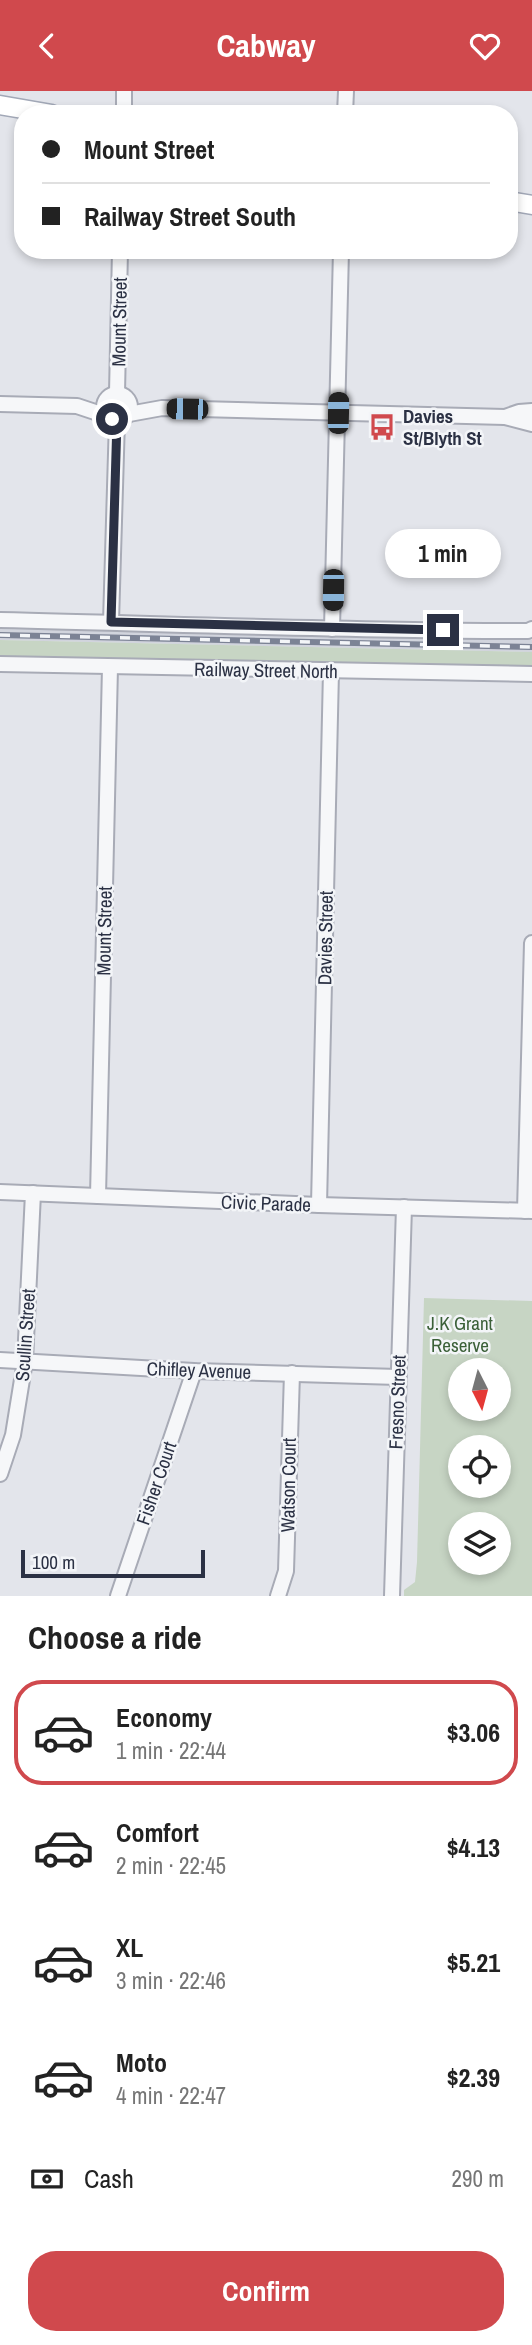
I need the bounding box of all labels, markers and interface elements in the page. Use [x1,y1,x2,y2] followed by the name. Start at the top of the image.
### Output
[216,24,316,67] text: Cabway
[28,27,66,65] icon: back
[466,27,504,65] icon: heart
[84,132,214,167] text: Mount Street
[84,199,296,234] text: Railway Street South
[105,277,133,367] street label: Mount Street
[328,392,349,434] car
[166,398,209,420] car
[96,403,128,435] route start
[403,403,482,451] place label: Davies St/Blyth St
[367,412,397,442] bus stop icon: Davies St/Blyth St
[385,529,501,577] callout: 1 min
[418,538,468,569] text: 1 min
[323,569,344,611] car
[427,614,459,646] route end
[194,656,338,684] street label: Railway Street North
[90,886,118,976] street label: Mount Street
[311,890,339,985] street label: Davies Street
[221,1188,311,1218] street label: Civic Parade
[9,1287,41,1382] street label: Scullin Street
[427,1310,494,1358] park label: J.K Grant Reserve
[382,1354,412,1450] street label: Fresno Street
[146,1355,252,1385] street label: Chifley Avenue
[448,1358,511,1421] north arrow
[448,1358,511,1575] map controls
[448,1435,511,1498] button: locate
[130,1437,183,1528] street label: Fisher Court
[274,1437,302,1533] street label: Watson Court
[448,1512,511,1575] button: layers
[21,1547,205,1579] scale bar
[32,1549,75,1575] text: 100 m
[28,1616,202,1659] text: Choose a ride
[116,1700,212,1735] text: Economy
[32,1701,95,1764] icon: car
[447,1715,500,1750] text: $3.06
[116,1735,226,1766] text: 1 min · 22:44
[116,1815,199,1850] text: Comfort
[32,1816,95,1879] icon: car
[447,1830,500,1865] text: $4.13
[116,1850,226,1881] text: 2 min · 22:45
[116,1930,143,1965] text: XL
[32,1931,95,1994] icon: car
[447,1945,500,1980] text: $5.21
[116,1965,226,1996] text: 3 min · 22:46
[116,2045,167,2080] text: Moto
[32,2046,95,2109] icon: car
[447,2060,500,2095] text: $2.39
[116,2080,226,2111] text: 4 min · 22:47
[28,2160,66,2198] icon: cash
[84,2161,134,2196] text: Cash
[452,2163,504,2194] text: 290 m
[28,2251,504,2331] button: Confirm

